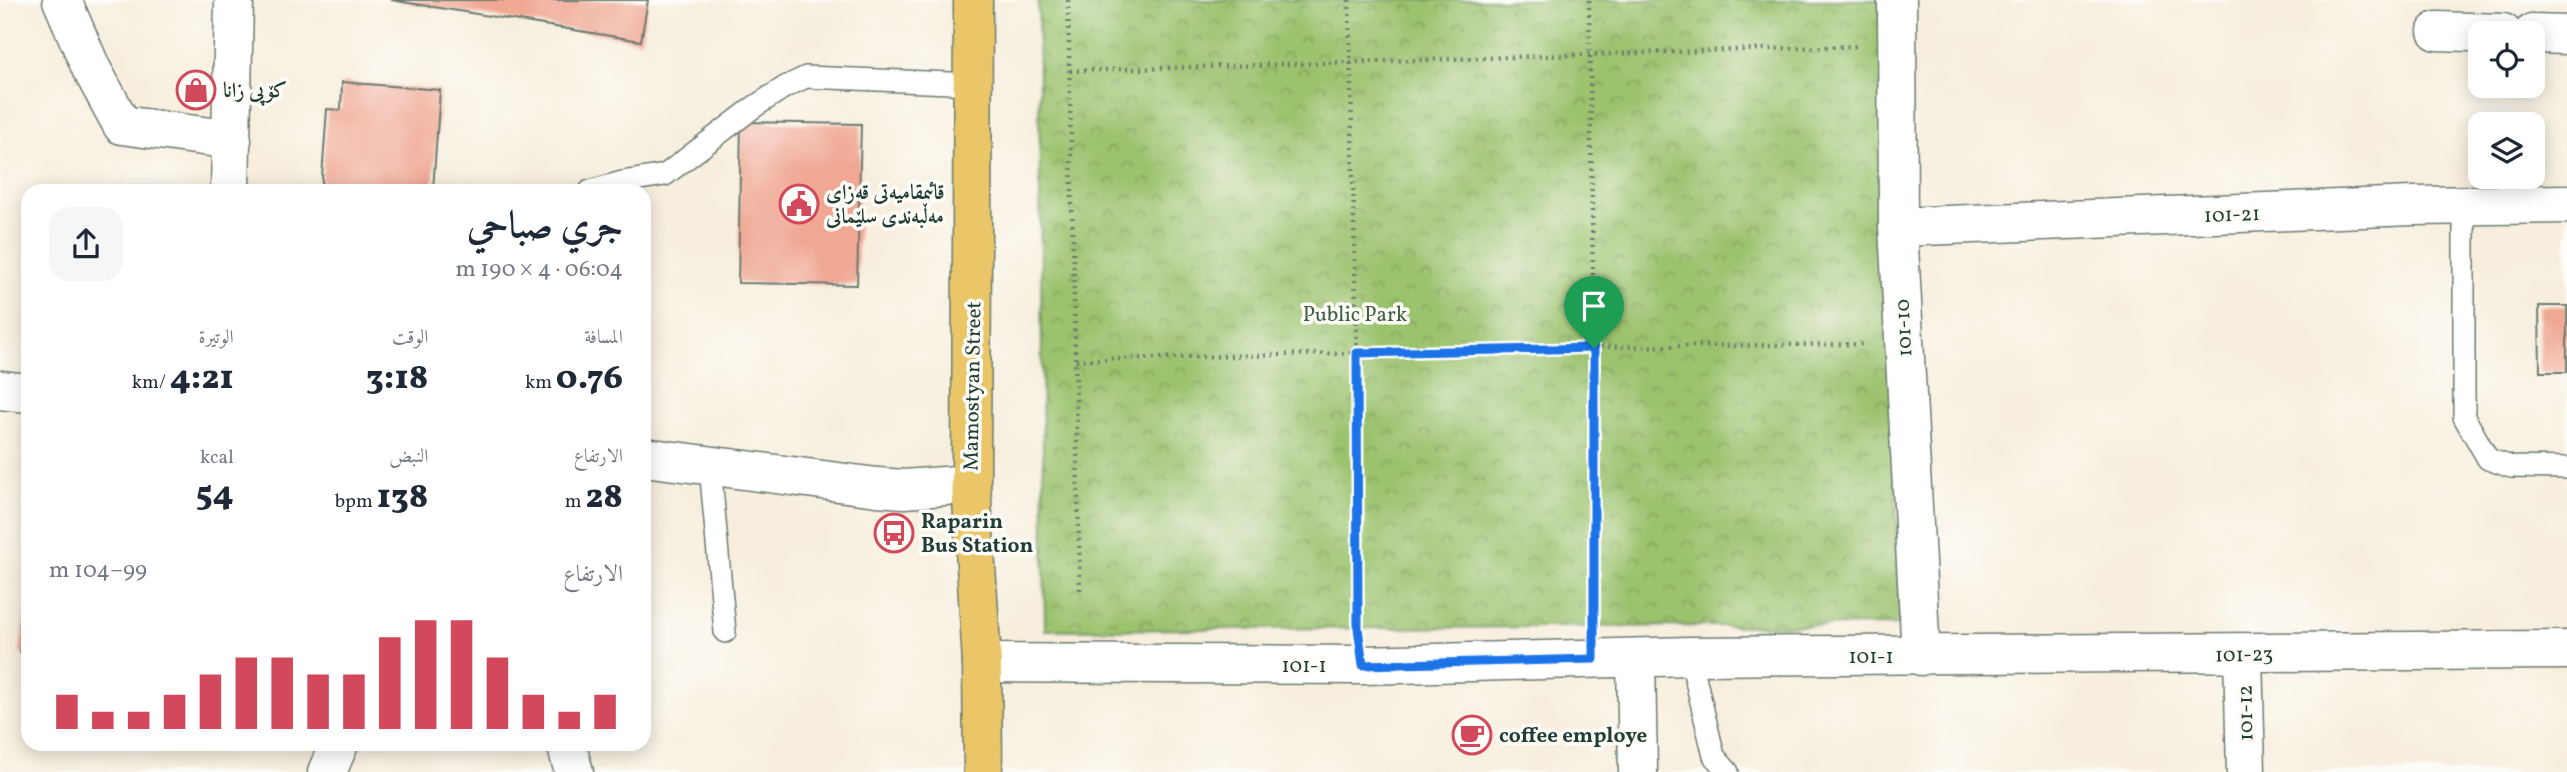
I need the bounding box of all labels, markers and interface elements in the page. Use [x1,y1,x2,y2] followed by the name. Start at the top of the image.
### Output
[2468,21,2545,189] map controls
[2468,21,2545,98] button: locate
[175,69,217,111] shop icon: كۆپى زانا
[223,77,287,106] place label: كۆپى زانا
[2468,112,2545,189] button: layers
[825,179,945,232] place label: قائیمقامیەتی قەزای مەڵبەندی سلێمانی
[778,183,820,225] public building icon: قائیمقامیەتی قەزای مەڵبەندی سلێمانی
[2203,200,2261,231] street label: 101-21
[467,201,623,254] text: جري صباحي
[49,207,123,281] button: share
[455,254,623,286] text: 06:04 · 4 × 190 m
[1564,276,1624,348] pin
[1575,287,1613,325] icon: arrive
[1889,298,1920,358] street label: 101-10
[958,301,989,471] street label: Mamostyan Street
[1303,301,1408,330] park label: Public Park
[199,325,234,351] text: الوتيرة
[392,325,428,351] text: الوقت
[584,325,623,351] text: المسافة
[170,355,234,403] text: 4:21
[366,355,428,403] text: 3:18
[556,355,623,403] text: 0.76
[132,370,170,396] text: /km
[525,370,556,396] text: km
[389,444,428,470] text: النبض
[574,444,623,470] text: الارتفاع
[200,445,234,471] text: kcal
[196,471,234,519] text: 54
[377,474,428,522] text: 138
[585,474,623,522] text: 28
[335,489,377,515] text: bpm
[565,489,585,515] text: m
[921,508,1033,561] place label: Raparin Bus Station
[873,512,915,554] bus stop icon: Raparin Bus Station
[49,555,147,587] text: 99–104 m
[563,559,623,591] text: الارتفاع
[2215,640,2274,671] street label: 101-23
[1848,643,1894,672] street label: 101-1
[1281,652,1327,681] street label: 101-1
[2232,684,2261,741] street label: 101-12
[1451,714,1493,756] cafe icon: coffee employe
[1499,722,1647,751] place label: coffee employe

